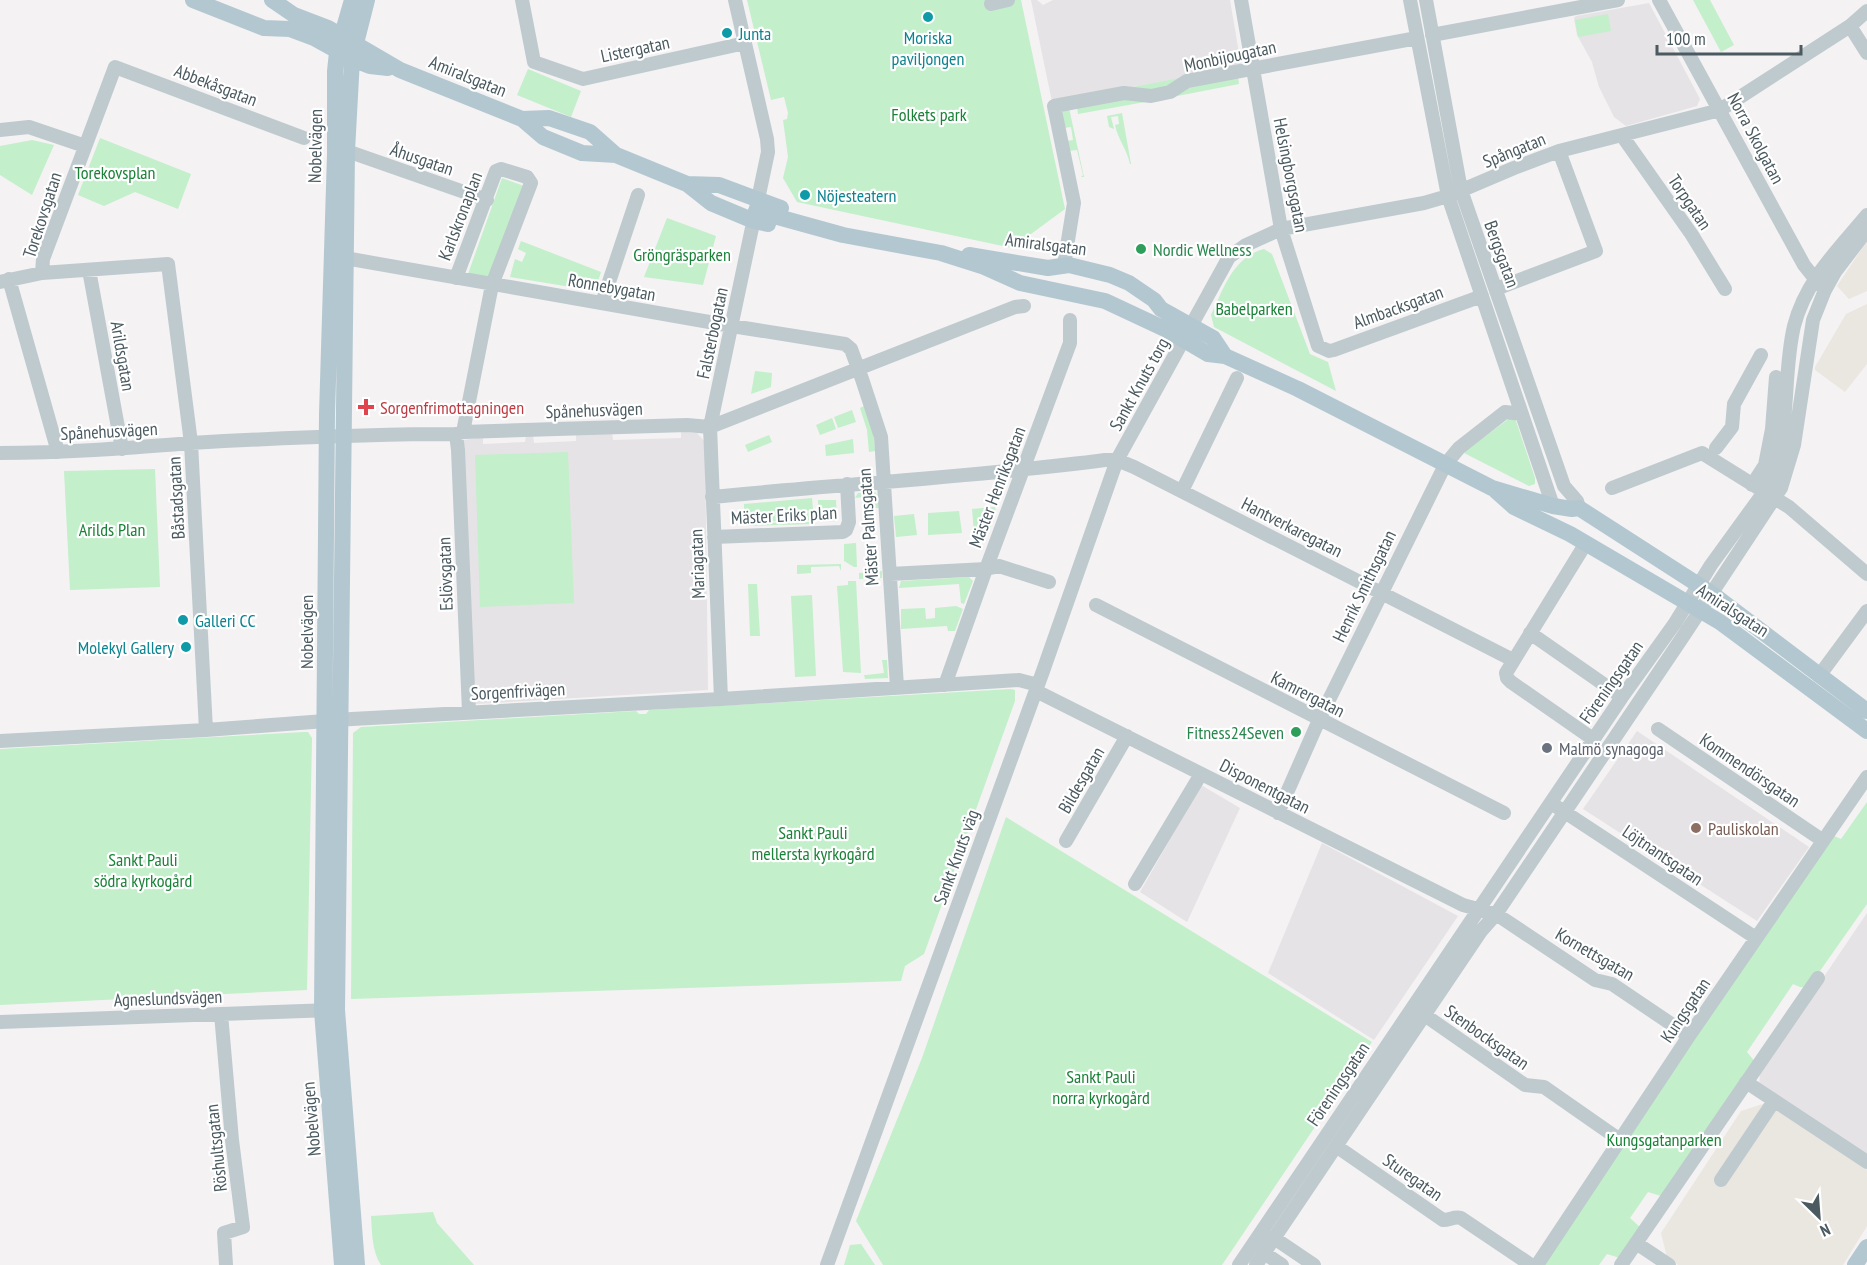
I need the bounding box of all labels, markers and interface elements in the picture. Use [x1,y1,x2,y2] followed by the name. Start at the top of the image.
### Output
[921,10,935,24] marker: Moriska paviljongen
[1657,18,1801,56] scale bar
[738,22,771,45] place label: Junta
[720,26,734,40] marker: Junta
[892,26,964,70] place label: Moriska paviljongen
[1666,27,1706,50] text: 100 m
[599,31,671,67] street label: Listergatan
[1182,35,1278,77] street label: Monbijougatan
[426,50,510,102] street label: Amiralsgatan
[171,59,261,111] street label: Abbekåsgatan
[1722,89,1790,187] street label: Norra Skolgatan
[891,103,967,126] park label: Folkets park
[303,109,327,183] street label: Nobelvägen
[1269,116,1313,234] street label: Helsingborgsgatan
[1479,127,1549,173] street label: Spångatan
[387,137,457,181] street label: Åhusgatan
[75,161,155,184] park label: Torekovsplan
[17,169,67,261] street label: Torekovsgatan
[433,169,487,263] street label: Karlskronaplan
[1663,170,1717,234] street label: Torpgatan
[817,184,896,207] place label: Nöjesteatern
[798,188,812,202] marker: Nöjesteatern
[1479,217,1525,291] street label: Bergsgatan
[1004,228,1088,260] street label: Amiralsgatan
[1153,238,1251,261] place label: Nordic Wellness
[1134,242,1148,256] marker: Nordic Wellness
[633,243,731,266] park label: Gröngräsparken
[566,268,658,306] street label: Ronnebygatan
[1350,280,1446,334] street label: Almbacksgatan
[691,285,733,381] street label: Falsterbogatan
[1215,297,1293,320] park label: Babelparken
[106,319,140,393] street label: Arildsgatan
[1104,333,1174,435] street label: Sankt Knuts torg
[380,396,524,419] place label: Sorgenfrimottagningen
[545,397,643,423] street label: Spånehusvägen
[357,398,375,416] marker: Sorgenfrimottagningen
[60,417,158,445] street label: Spånehusvägen
[963,423,1031,551] street label: Mäster Henriksgatan
[162,456,190,540] street label: Båstadsgatan
[852,468,884,586] street label: Mäster Palmsgatan
[1238,492,1346,562] street label: Hantverkaregatan
[730,501,838,529] street label: Mäster Eriks plan
[79,518,145,541] park label: Arilds Plan
[1327,526,1401,646] street label: Henrik Smithsgatan
[684,529,710,599] street label: Mariagatan
[432,537,458,611] street label: Eslövsgatan
[1693,578,1773,642] street label: Amiralsgatan
[295,595,318,669] street label: Nobelvägen
[195,609,256,632] place label: Galleri CC
[176,613,190,627] marker: Galleri CC
[78,636,174,659] place label: Molekyl Gallery
[1574,636,1648,728] street label: Föreningsgatan
[179,640,193,654] marker: Molekyl Gallery
[1267,666,1349,722] street label: Kamrergatan
[470,677,566,705] street label: Sorgenfrivägen
[1187,721,1284,744] place label: Fitness24Seven
[1289,725,1303,739] marker: Fitness24Seven
[1695,728,1805,812] street label: Kommendörsgatan
[1559,737,1664,760] place label: Malmö synagoga
[1540,741,1554,755] marker: Malmö synagoga
[1053,743,1109,817] street label: Bildesgatan
[1216,753,1314,819] street label: Disponentgatan
[928,806,984,908] street label: Sankt Knuts väg
[1708,817,1779,840] place label: Pauliskolan
[1618,820,1708,890] street label: Löjtnantsgatan
[752,821,874,865] park label: Sankt Pauli mellersta kyrkogård
[1689,821,1703,835] marker: Pauliskolan
[94,848,192,892] park label: Sankt Pauli södra kyrkogård
[1551,922,1639,986] street label: Kornettsgatan
[1655,973,1715,1047] street label: Kungsgatan
[113,985,223,1011] street label: Agneslundsvägen
[1440,999,1534,1075] street label: Stenbocksgatan
[1302,1038,1374,1130] street label: Föreningsgatan
[1052,1065,1150,1109] park label: Sankt Pauli norra kyrkogård
[296,1081,326,1157] street label: Nobelvägen
[200,1103,232,1193] street label: Röshultsgatan
[1606,1128,1722,1151] park label: Kungsgatanparken
[1379,1148,1447,1206] street label: Sturegatan
[1789,1187,1849,1247] north arrow
[1817,1220,1833,1241] text: N

